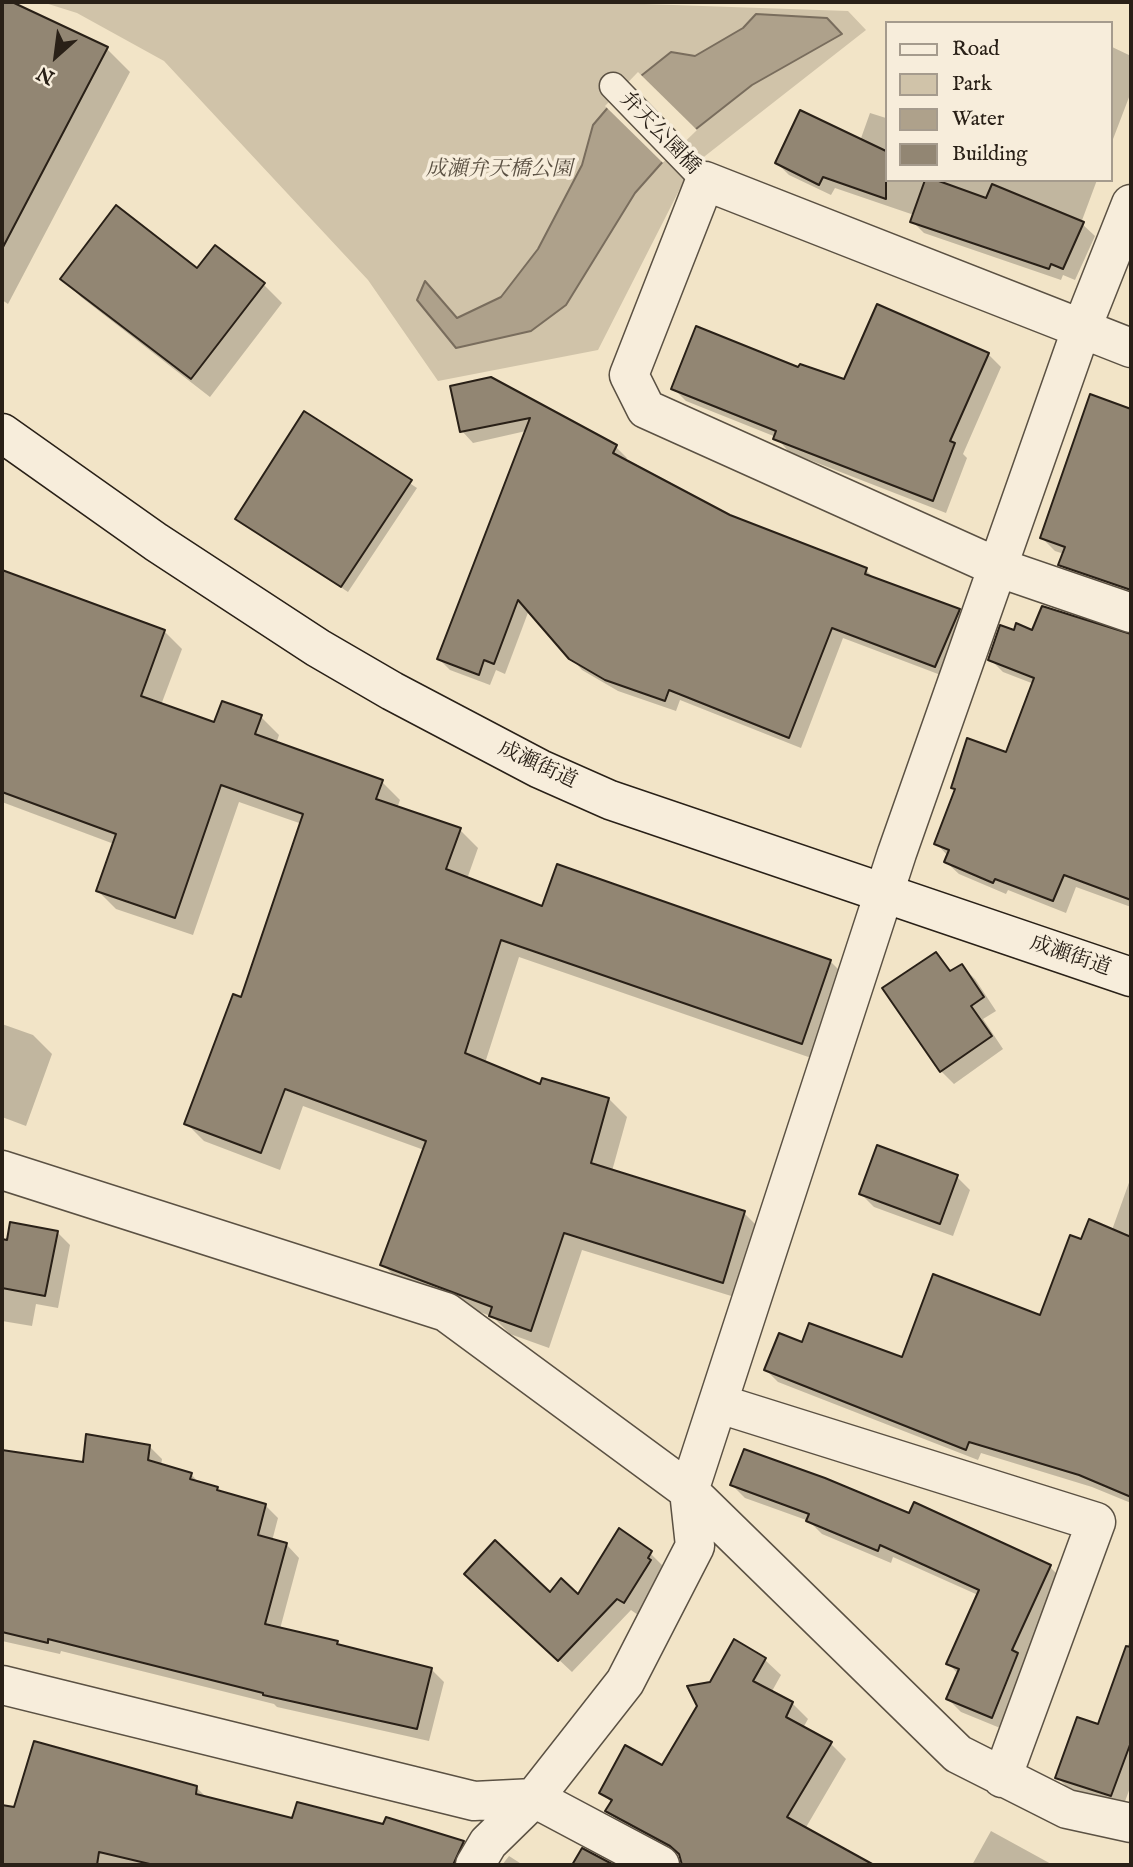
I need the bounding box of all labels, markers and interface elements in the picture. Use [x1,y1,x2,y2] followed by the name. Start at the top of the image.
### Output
[21,21,91,91] north arrow
[884,21,1112,182] legend
[952,36,999,63] text: Road
[33,60,59,89] text: N
[952,71,992,98] text: Park
[613,87,705,181] street label: 弁天公園橋
[952,106,1004,133] text: Water
[952,141,1027,168] text: Building
[426,158,572,184] park label: 成瀬弁天橋公園
[494,737,580,795] street label: 成瀬街道
[1026,931,1114,983] street label: 成瀬街道

